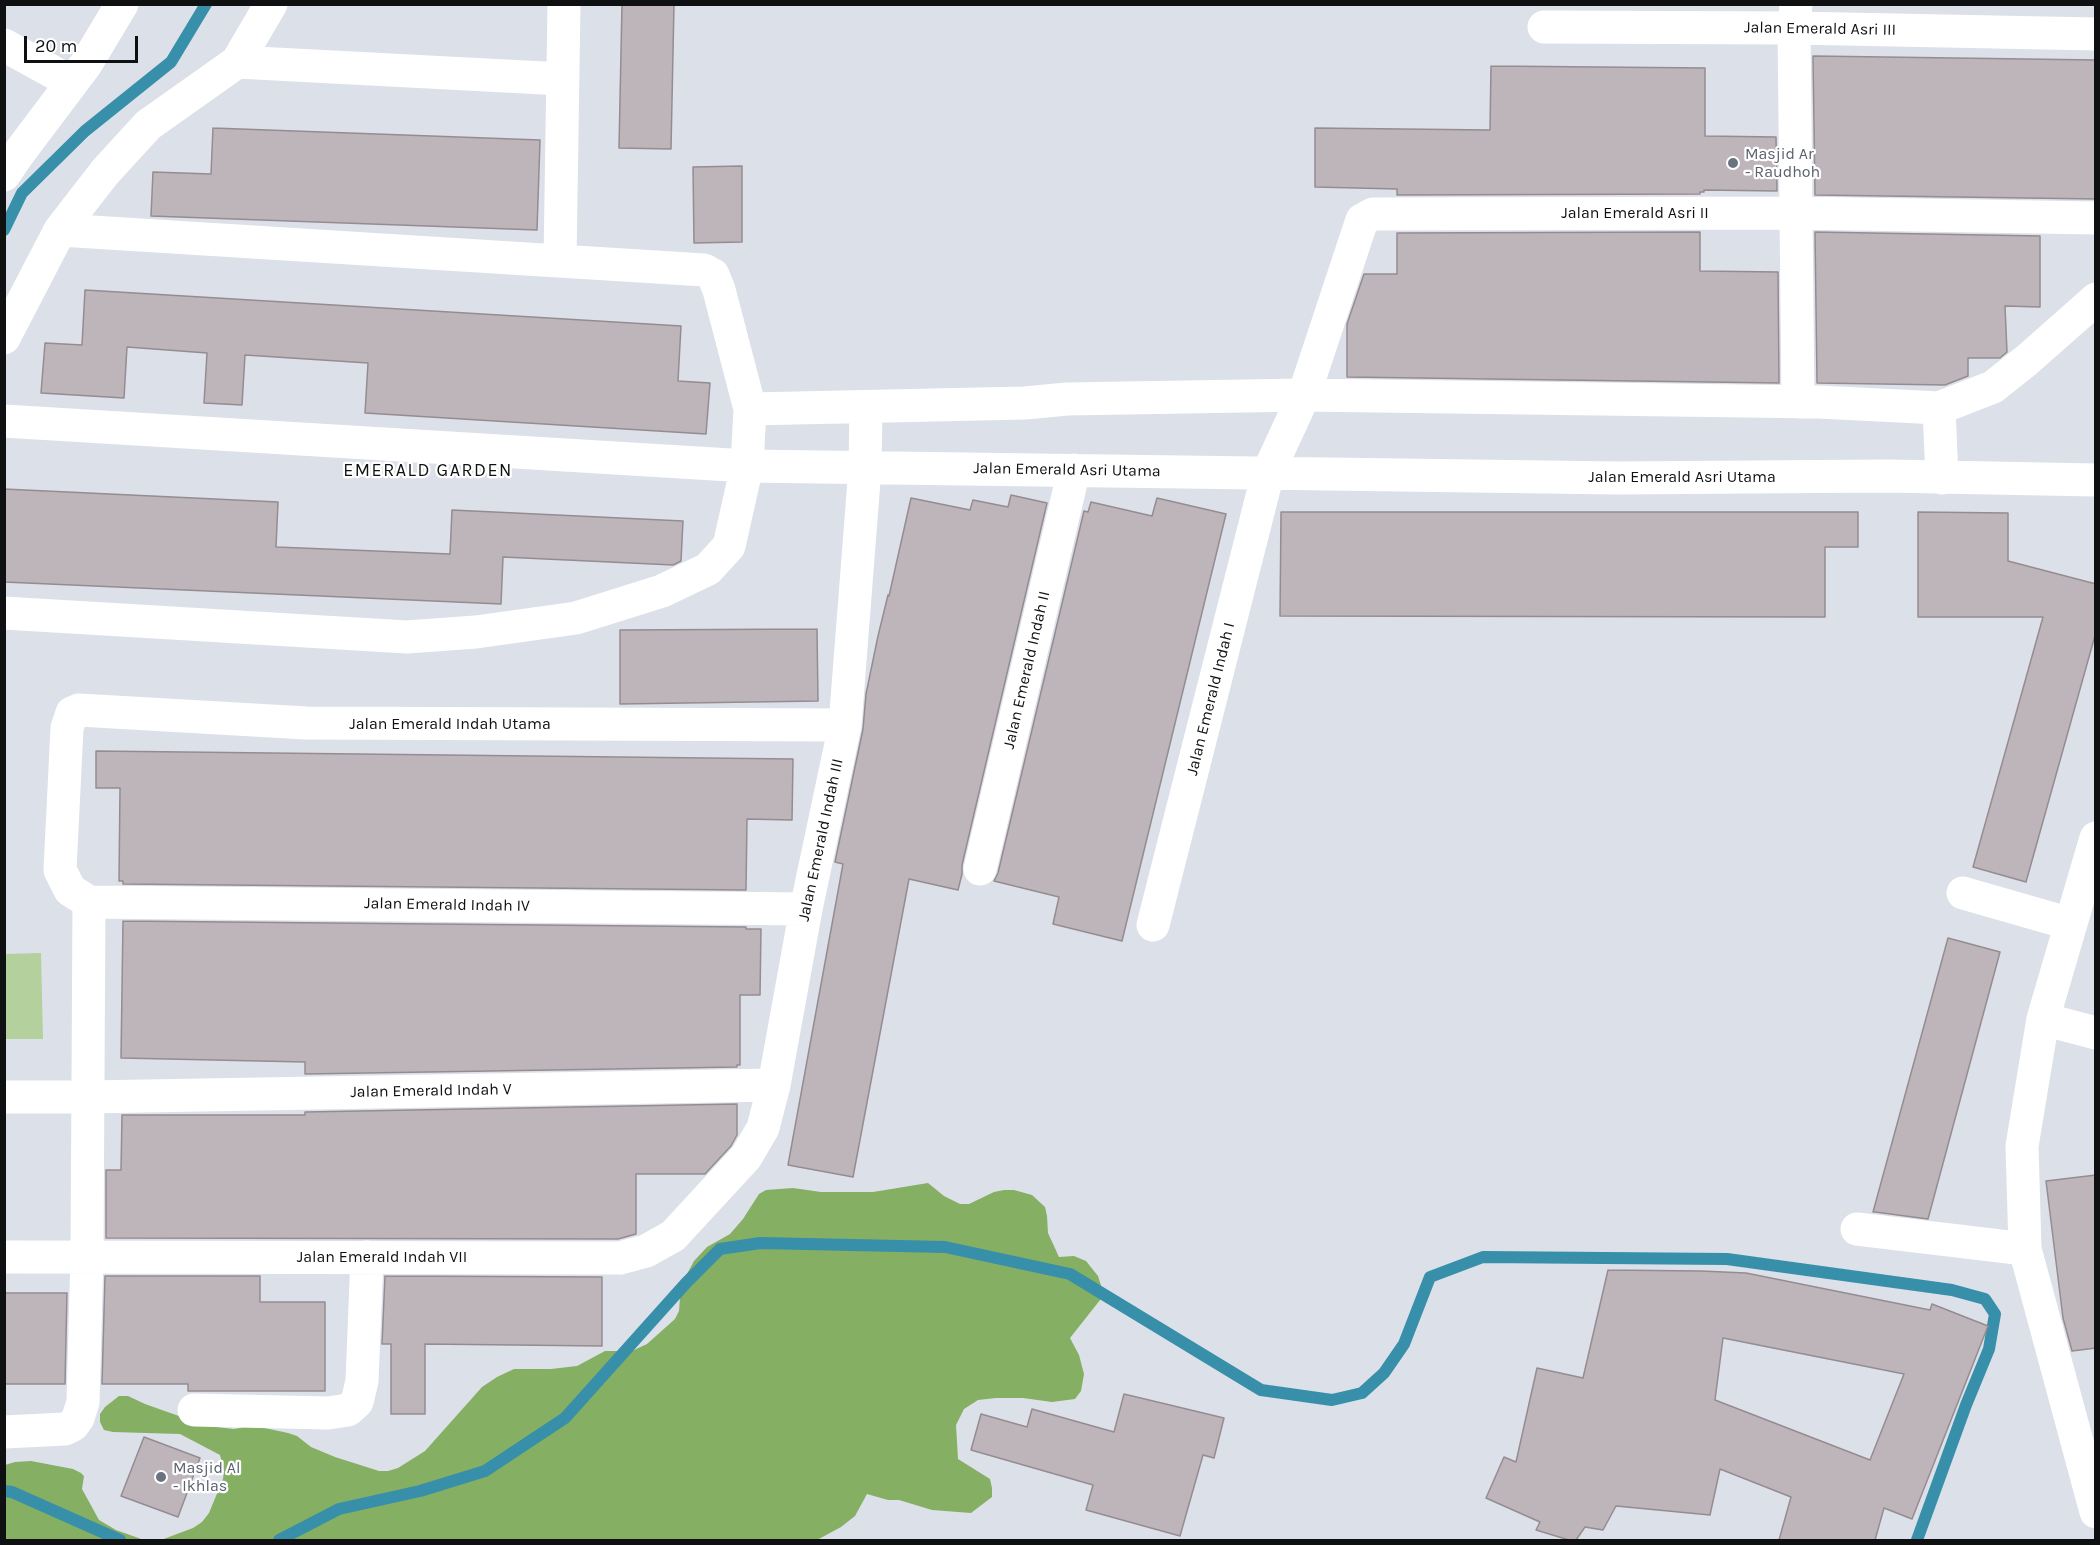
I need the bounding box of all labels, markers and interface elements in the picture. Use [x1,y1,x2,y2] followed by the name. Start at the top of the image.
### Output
[1744,18,1896,40] street label: Jalan Emerald Asri III
[27,24,141,62] scale bar
[35,35,77,57] text: 20 m
[1745,144,1820,182] place label: Masjid Ar - Raudhoh
[1726,156,1740,170] marker: Masjid Ar - Raudhoh
[1561,203,1709,223] street label: Jalan Emerald Asri II
[973,459,1161,481] street label: Jalan Emerald Asri Utama
[343,460,513,482] district label: EMERALD GARDEN
[1588,467,1776,487] street label: Jalan Emerald Asri Utama
[999,589,1055,751] street label: Jalan Emerald Indah II
[1183,621,1239,777] street label: Jalan Emerald Indah I
[349,714,551,734] street label: Jalan Emerald Indah Utama
[794,757,848,923] street label: Jalan Emerald Indah III
[364,894,530,916] street label: Jalan Emerald Indah IV
[350,1080,512,1102] street label: Jalan Emerald Indah V
[297,1247,467,1267] street label: Jalan Emerald Indah VII
[173,1458,241,1496] place label: Masjid Al - Ikhlas
[154,1470,168,1484] marker: Masjid Al - Ikhlas

